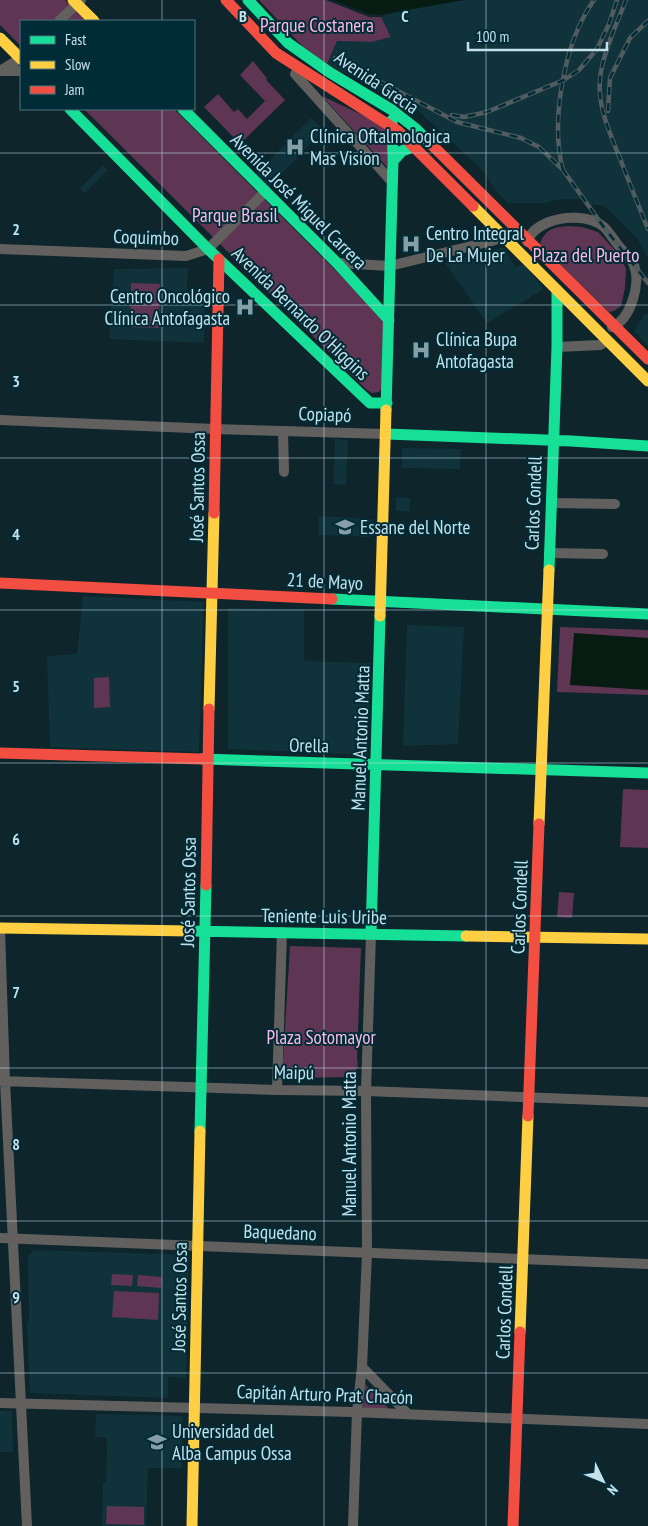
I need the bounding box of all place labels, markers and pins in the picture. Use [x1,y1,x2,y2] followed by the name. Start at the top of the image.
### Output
[310,124,450,170] place label: Clínica Oftalmologica Mas Vision
[284,136,306,158] hospital icon: Clínica Oftalmologica Mas Vision
[426,221,525,267] place label: Centro Integral De La Mujer
[400,233,422,255] hospital icon: Centro Integral De La Mujer
[104,284,230,330] place label: Centro Oncológico Clínica Antofagasta
[234,296,256,318] hospital icon: Centro Oncológico Clínica Antofagasta
[436,327,517,373] place label: Clínica Bupa Antofagasta
[410,339,432,361] hospital icon: Clínica Bupa Antofagasta
[360,515,471,539] place label: Essane del Norte
[334,516,356,538] school or university icon: Essane del Norte
[172,1419,292,1465] place label: Universidad del Alba Campus Ossa
[146,1431,168,1453] school or university icon: Universidad del Alba Campus Ossa

